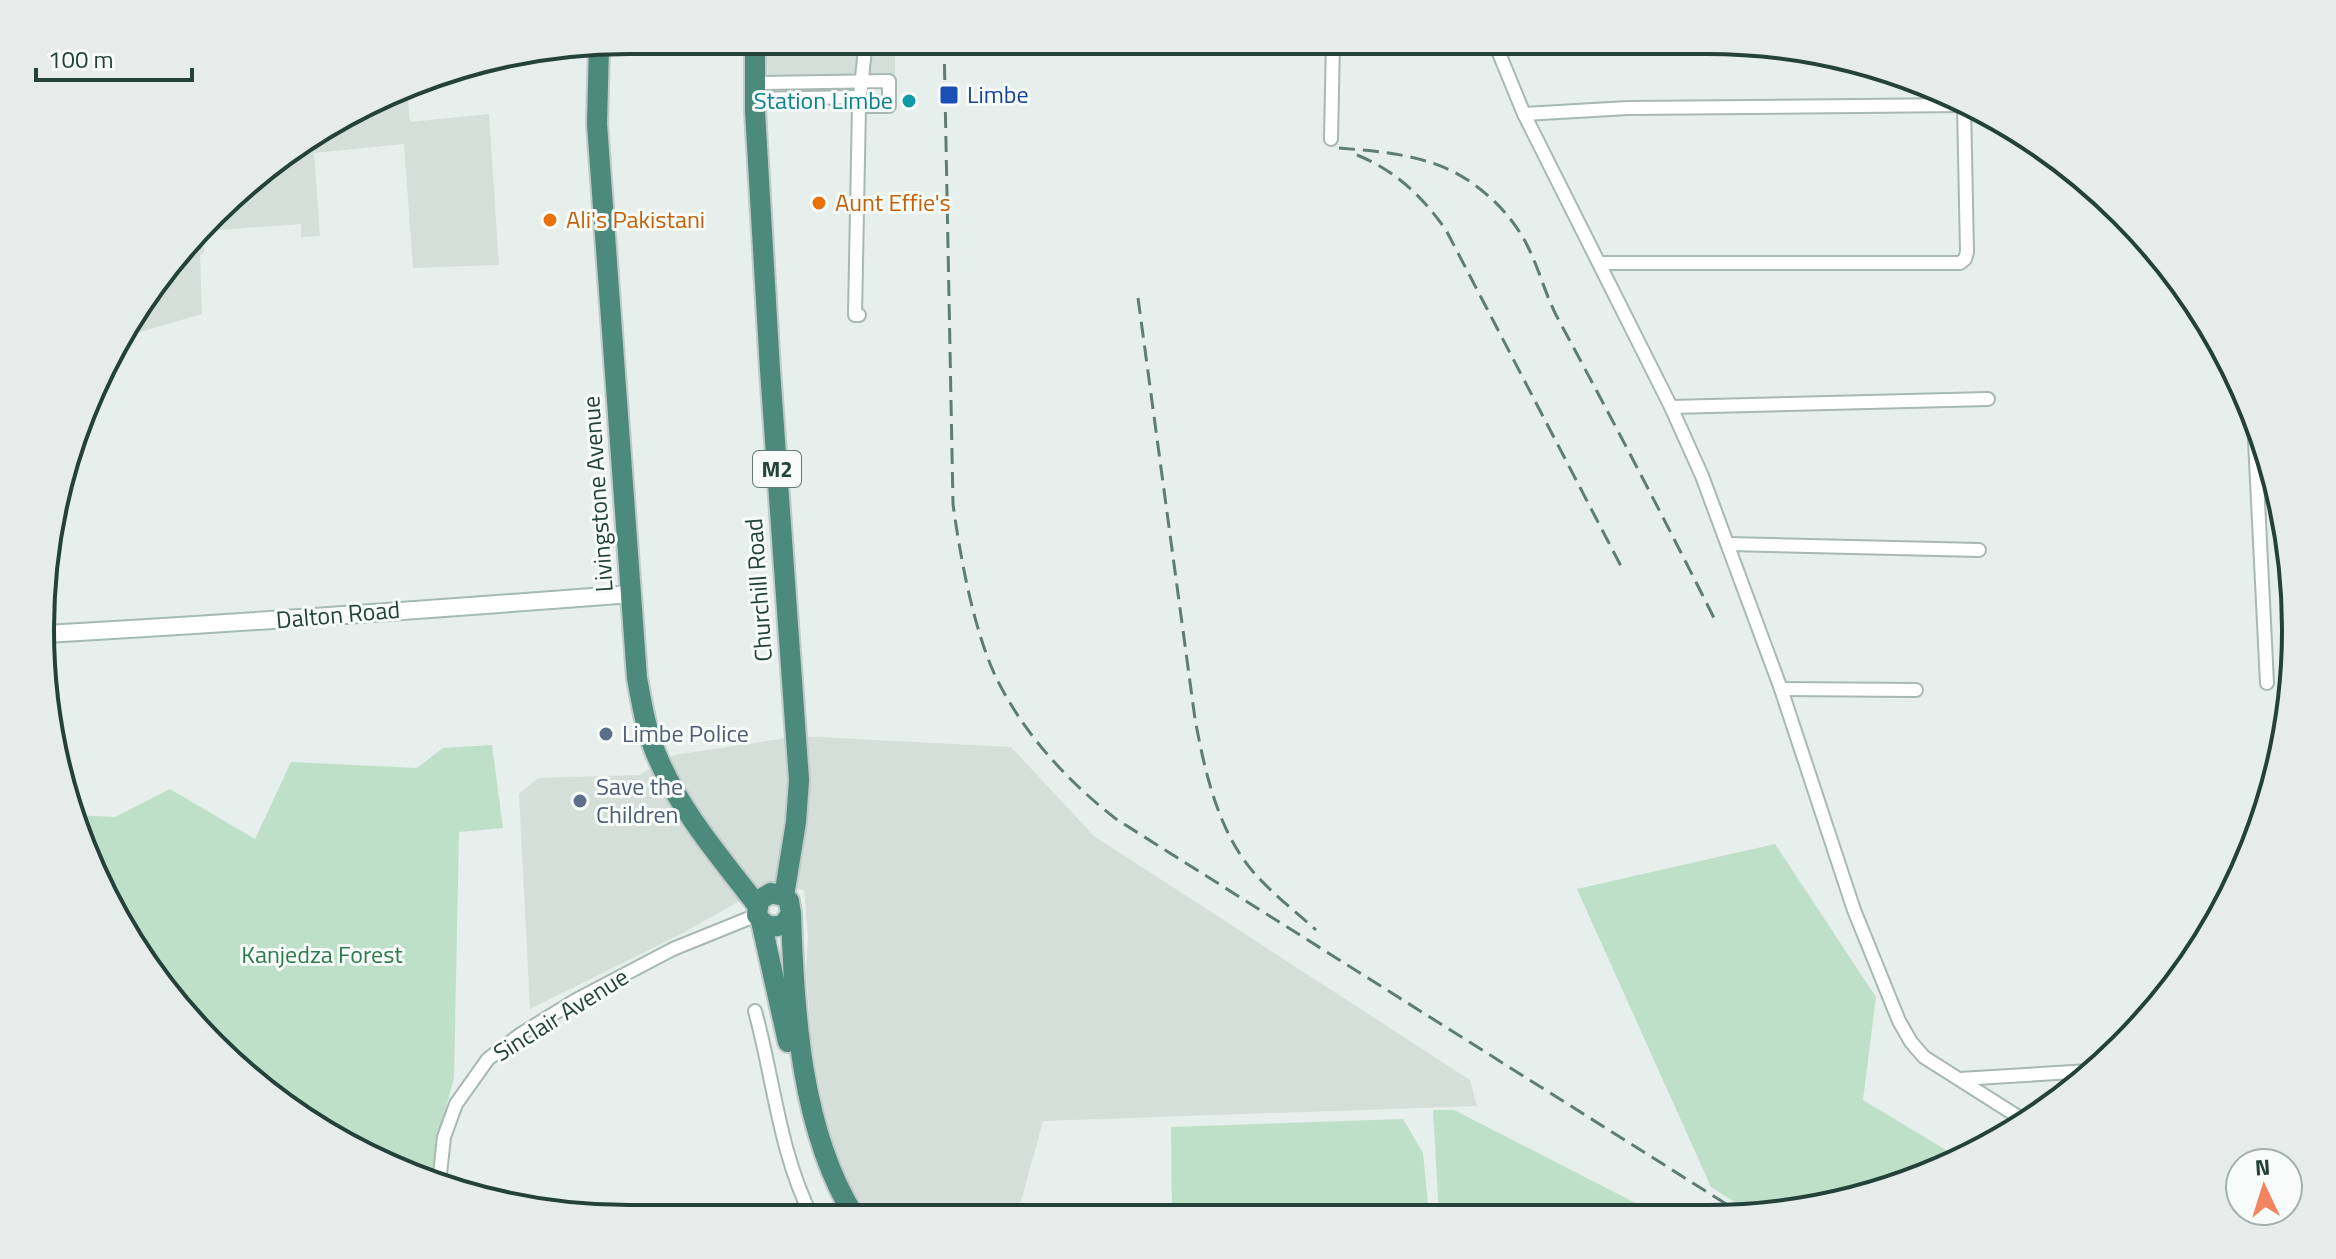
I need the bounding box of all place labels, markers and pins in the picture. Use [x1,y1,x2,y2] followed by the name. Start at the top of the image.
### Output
[967,76,1029,112] place label: Limbe
[754,82,893,118] place label: Station Limbe
[938,84,960,106] marker: Limbe
[900,92,918,110] marker: Station Limbe
[835,184,951,220] place label: Aunt Effie's
[810,194,828,212] marker: Aunt Effie's
[566,201,705,237] place label: Ali's Pakistani
[541,211,559,229] marker: Ali's Pakistani
[622,715,749,751] place label: Limbe Police
[597,725,615,743] marker: Limbe Police
[596,768,683,832] place label: Save the Children
[571,792,589,810] marker: Save the Children

